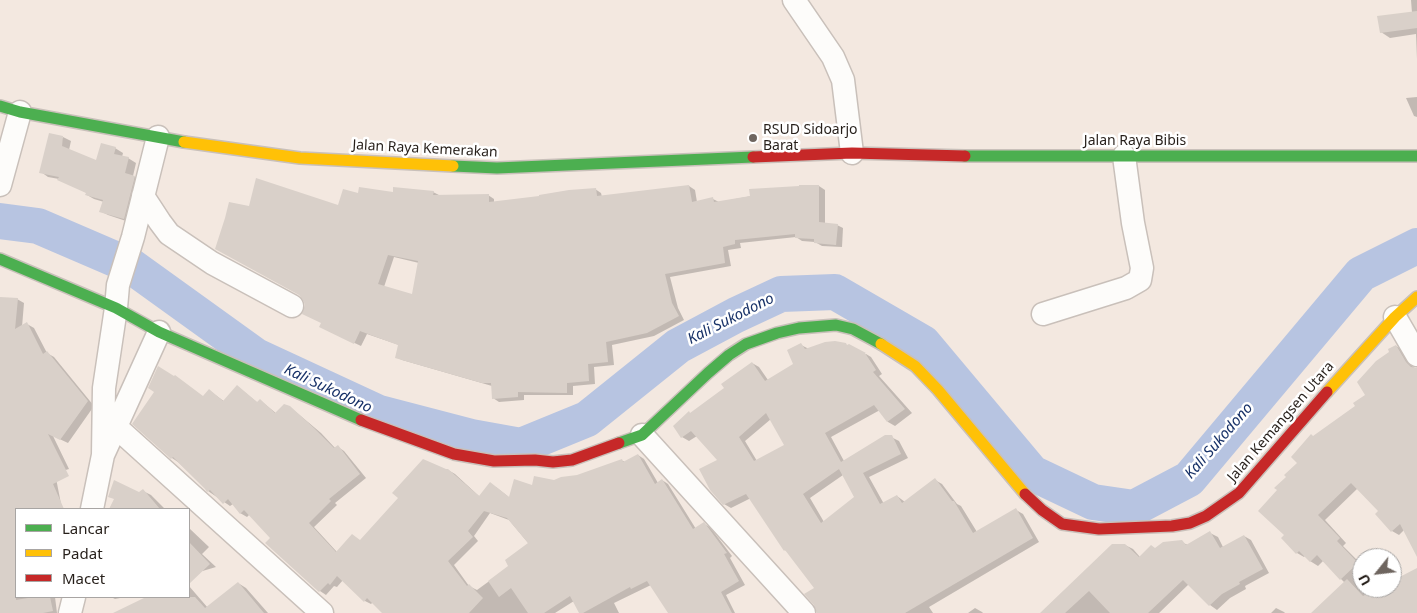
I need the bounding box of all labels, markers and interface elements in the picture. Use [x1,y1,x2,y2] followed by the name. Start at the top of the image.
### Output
[763,122,858,154] place label: RSUD Sidoarjo Barat
[747,132,759,144] marker: RSUD Sidoarjo Barat
[1084,133,1186,149] street label: Jalan Raya Bibis
[352,137,498,161] street label: Jalan Raya Kemerakan
[685,289,777,349] water label: Kali Sukodono
[1224,359,1338,485] street label: Jalan Kemangsen Utara
[281,361,375,417] water label: Kali Sukodono
[1181,399,1257,483] water label: Kali Sukodono
[15,508,190,598] legend
[62,518,109,538] text: Lancar
[62,543,103,563] text: Padat
[1352,548,1402,598] north arrow
[62,568,105,588] text: Macet
[1353,571,1375,589] text: U

